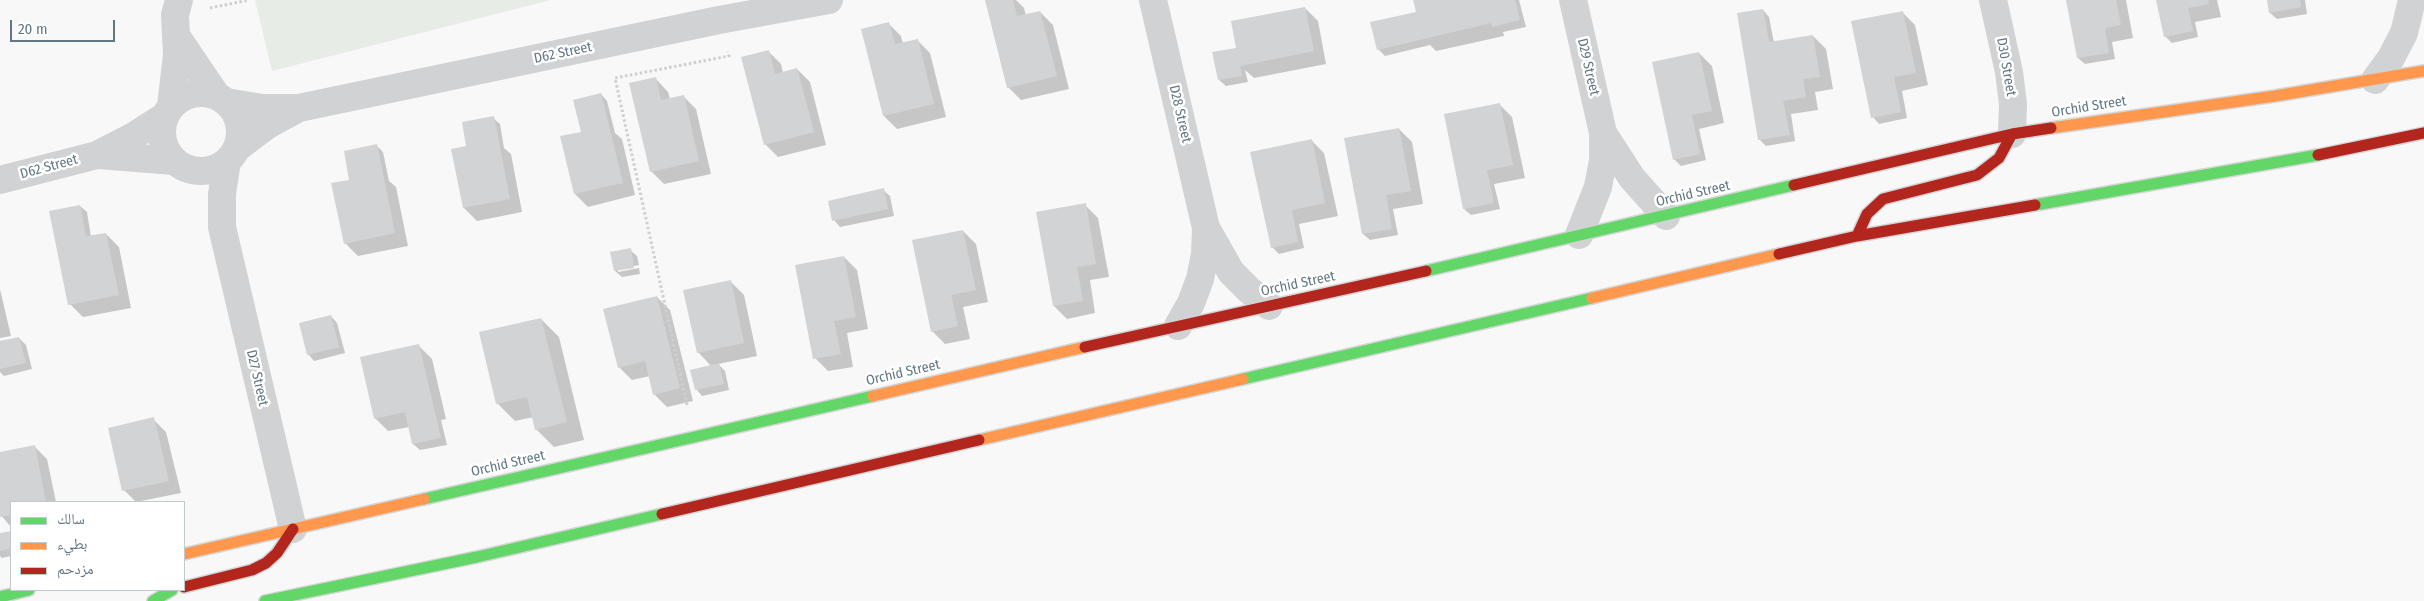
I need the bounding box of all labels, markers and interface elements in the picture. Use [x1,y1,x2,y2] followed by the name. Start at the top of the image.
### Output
[12,10,118,42] scale bar
[18,20,48,38] text: 20 m
[1993,36,2019,98] street label: D30 Street
[1573,37,1603,97] street label: D29 Street
[532,39,594,67] street label: D62 Street
[1165,84,1195,144] street label: D28 Street
[2050,93,2128,121] street label: Orchid Street
[18,151,80,183] street label: D62 Street
[1654,177,1732,211] street label: Orchid Street
[1259,268,1337,300] street label: Orchid Street
[242,348,272,408] street label: D27 Street
[864,356,942,390] street label: Orchid Street
[469,447,547,481] street label: Orchid Street
[10,501,185,591] legend
[57,510,85,528] text: سالك
[57,535,87,553] text: بطيء
[57,560,94,578] text: مزدحم

